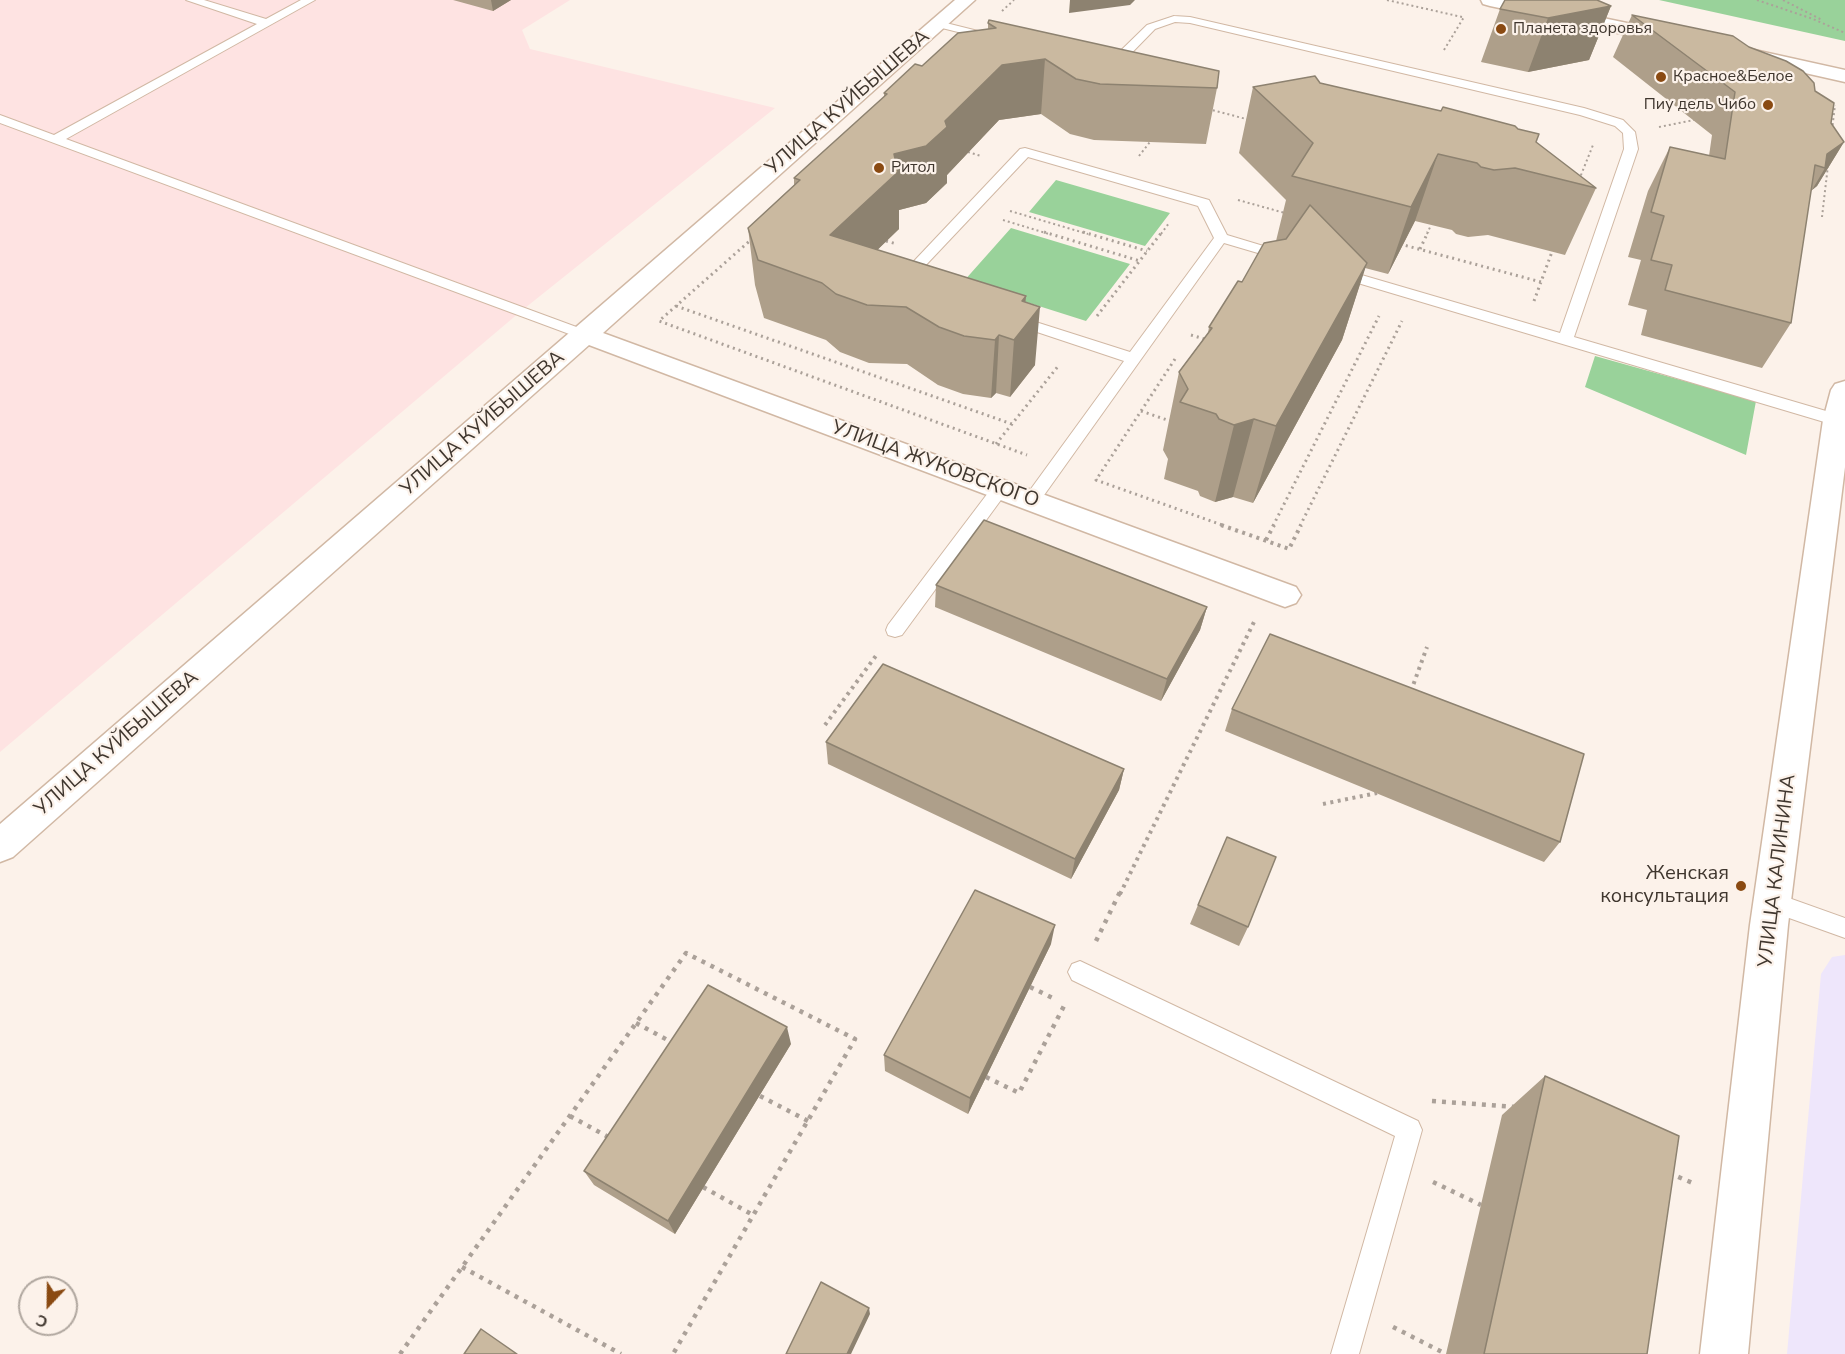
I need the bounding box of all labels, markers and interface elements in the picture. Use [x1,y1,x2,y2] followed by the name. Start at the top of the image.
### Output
[1513,19,1652,39] place label: Планета здоровья
[1494,22,1508,36] marker: Планета здоровья
[761,25,935,181] street label: УЛИЦА КУЙБЫШЕВА
[1673,67,1793,87] place label: Красное&Белое
[1654,70,1668,84] marker: Красное&Белое
[1644,95,1756,115] place label: Пиу дель Чибо
[1761,98,1775,112] marker: Пиу дель Чибо
[891,158,935,178] place label: Ритол
[872,161,886,175] marker: Ритол
[396,346,570,502] street label: УЛИЦА КУЙБЫШЕВА
[828,416,1042,514] street label: УЛИЦА ЖУКОВСКОГО
[30,666,204,822] street label: УЛИЦА КУЙБЫШЕВА
[1754,773,1802,969] street label: УЛИЦА КАЛИНИНА
[1600,862,1729,909] place label: Женская консультация
[1734,879,1748,893] marker: Женская консультация
[18,1276,78,1336] north arrow
[33,1309,51,1333] text: С

